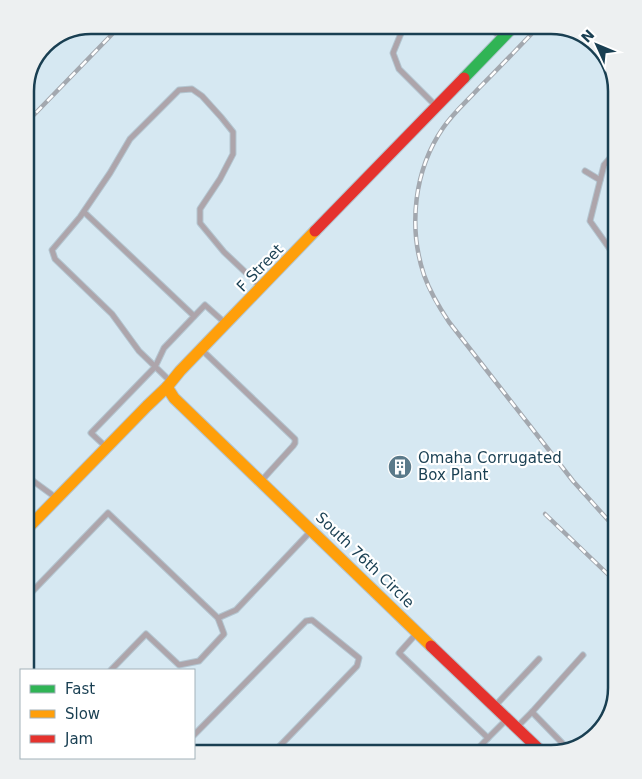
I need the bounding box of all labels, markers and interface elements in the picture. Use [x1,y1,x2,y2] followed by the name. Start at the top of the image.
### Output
[572,20,622,70] north arrow
[578,26,597,46] text: N
[233,240,287,295] street label: F Street
[418,449,562,484] place label: Omaha Corrugated Box Plant
[387,454,413,480] building icon: Omaha Corrugated Box Plant
[312,508,418,612] street label: South 76th Circle
[20,669,195,759] legend
[65,680,95,698] text: Fast
[65,705,100,723] text: Slow
[64,730,93,748] text: Jam

